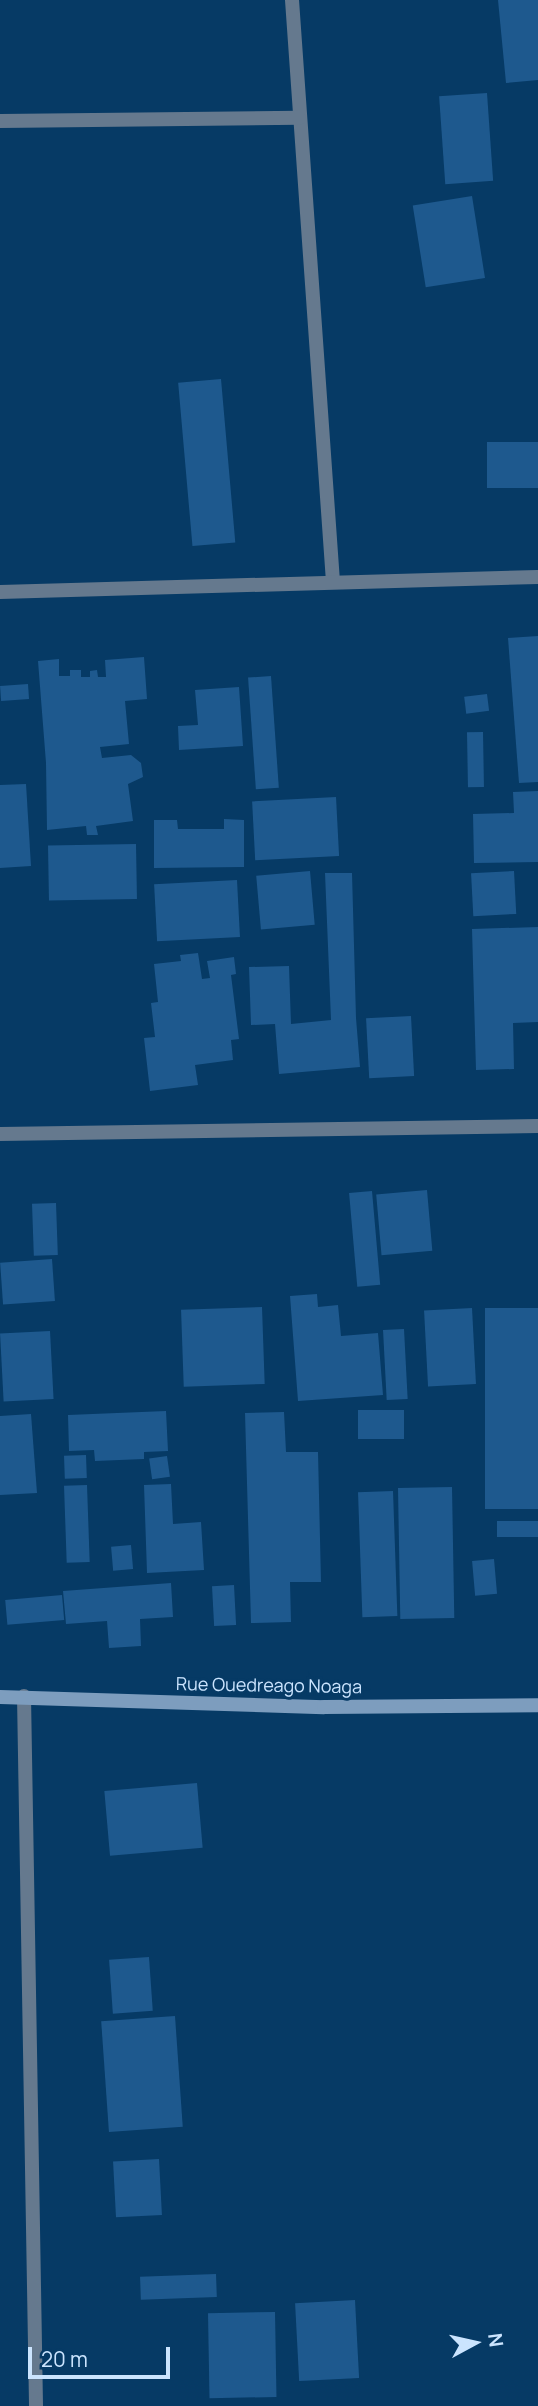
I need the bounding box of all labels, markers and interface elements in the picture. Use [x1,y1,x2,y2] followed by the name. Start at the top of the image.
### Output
[176,1673,362,1697] street label: Rue Ouedreago Noaga
[440,2308,510,2378] north arrow
[32,2332,173,2376] scale bar
[482,2332,510,2349] text: N
[41,2345,88,2373] text: 20 m

